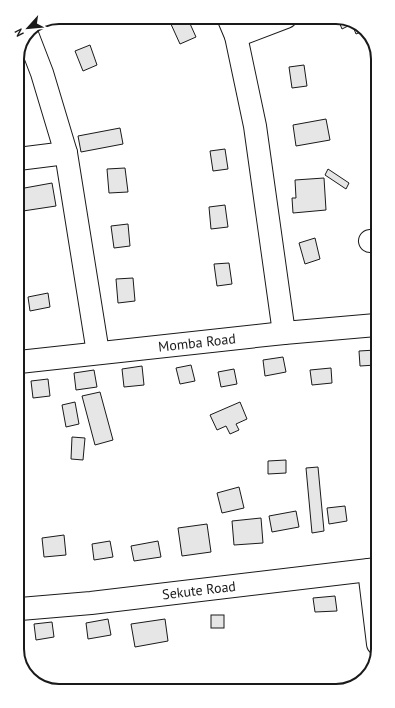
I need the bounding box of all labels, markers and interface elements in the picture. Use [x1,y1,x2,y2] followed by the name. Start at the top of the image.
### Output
[8,8,48,48] north arrow
[11,26,27,39] text: N
[157,329,237,356] street label: Momba Road
[161,577,237,603] street label: Sekute Road

